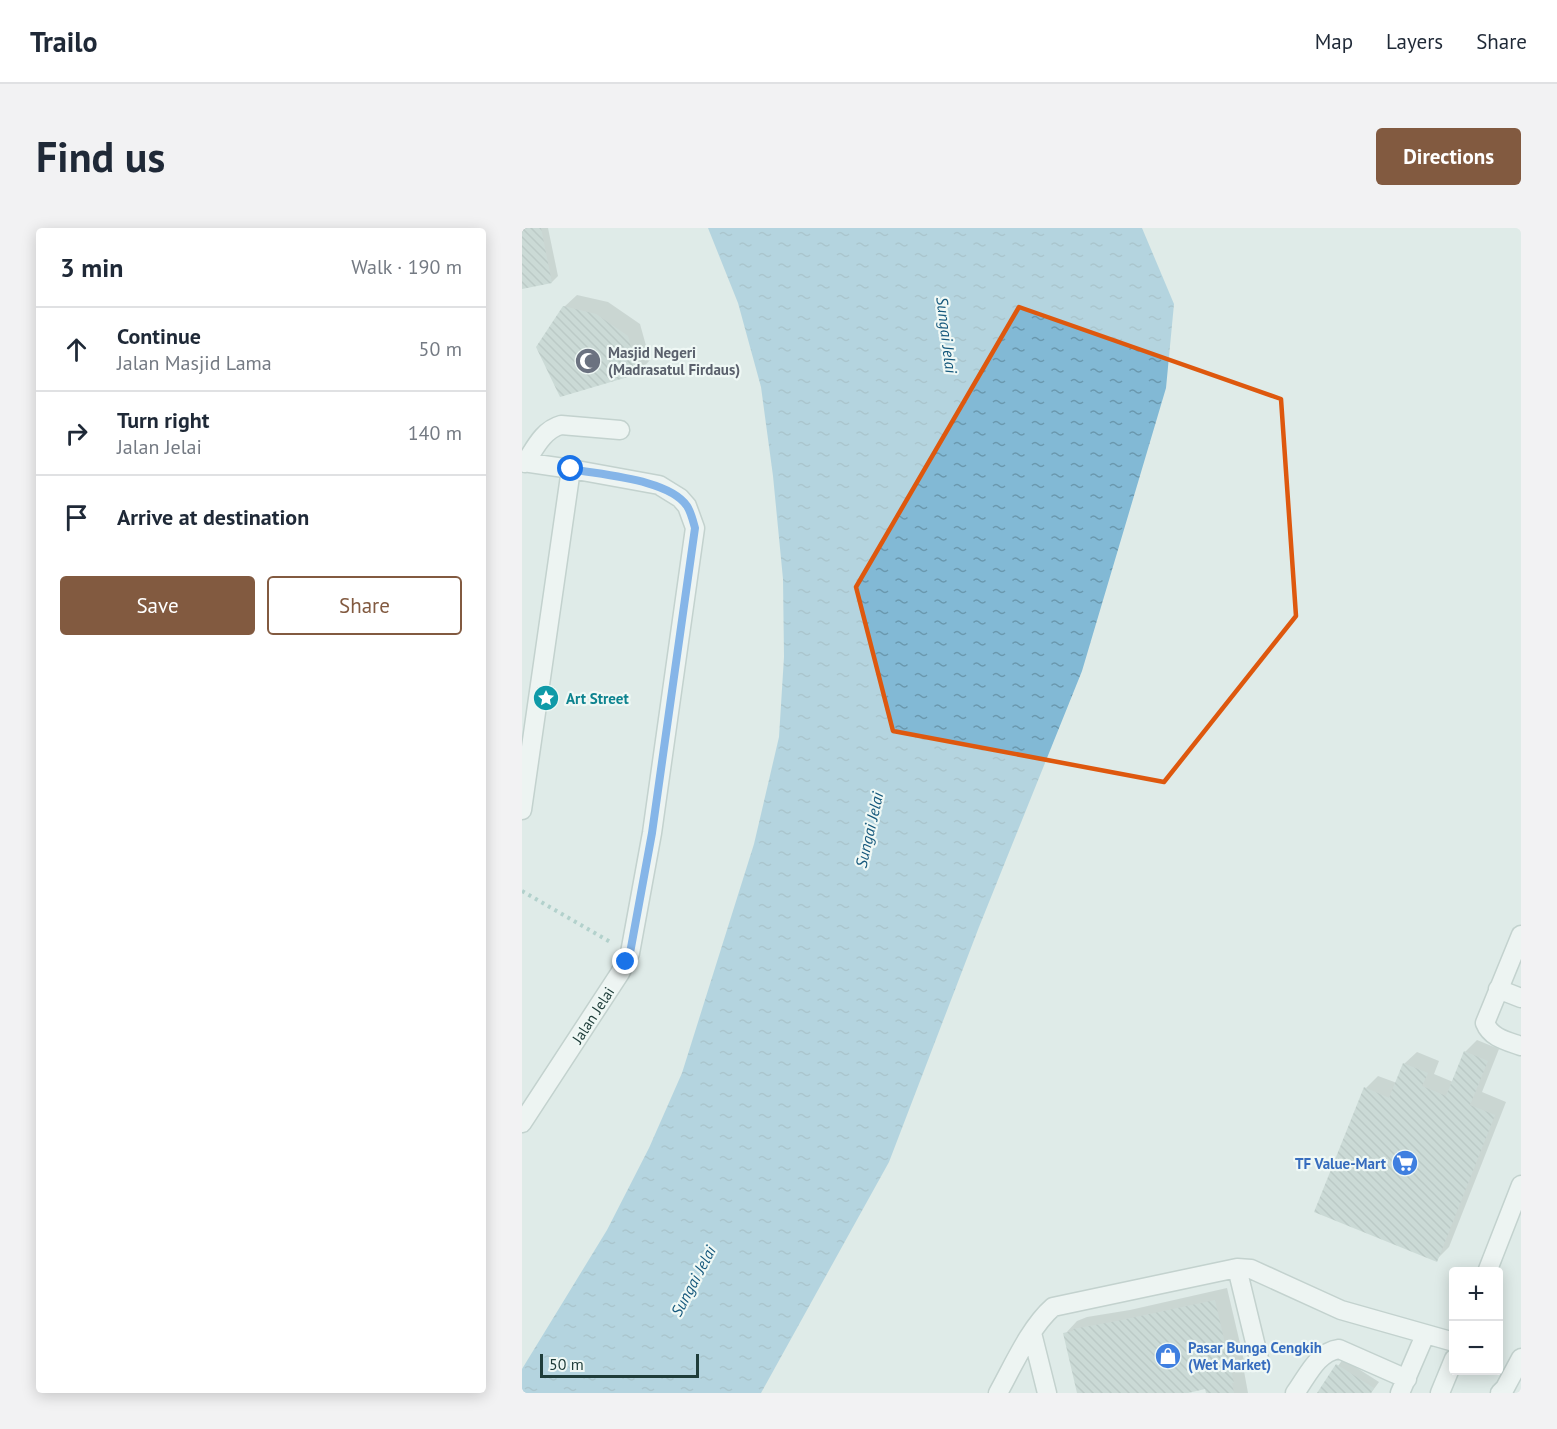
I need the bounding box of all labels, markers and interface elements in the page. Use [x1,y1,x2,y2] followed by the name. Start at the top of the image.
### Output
[30,23,97,60] text: Trailo
[1315,28,1353,55] text: Map
[1386,28,1443,55] text: Layers
[1476,28,1527,55] text: Share
[1376,128,1521,185] button: Directions
[36,129,165,184] text: Find us
[60,251,123,284] text: 3 min
[351,254,462,280] text: Walk · 190 m
[932,296,962,375] water label: Sungai Jelai
[117,322,201,350] text: Continue
[60,333,93,366] icon: ahead
[419,336,462,362] text: 50 m
[608,343,740,379] place label: Masjid Negeri (Madrasatul Firdaus)
[573,346,603,376] mosque icon: Masjid Negeri (Madrasatul Firdaus)
[117,350,272,376] text: Jalan Masjid Lama
[117,406,209,434] text: Turn right
[60,417,93,450] icon: right
[408,420,462,446] text: 140 m
[117,434,202,460] text: Jalan Jelai
[557,455,583,481] route start
[60,501,93,534] icon: arrive
[117,503,309,531] text: Arrive at destination
[60,576,255,635] button: Save
[267,576,462,635] button: Share
[531,683,561,713] place icon: Art Street
[566,689,629,708] place label: Art Street
[851,789,888,870] water label: Sungai Jelai
[612,948,638,974] route end
[567,983,618,1048] street label: Jalan Jelai
[1390,1148,1420,1178] supermarket icon: TF Value-Mart
[1295,1154,1387,1173] place label: TF Value-Mart
[666,1242,720,1320] water label: Sungai Jelai
[1449,1267,1503,1375] map controls
[1449,1267,1503,1321] button: +
[1449,1321,1503,1375] button: −
[1188,1338,1322,1374] place label: Pasar Bunga Cengkih (Wet Market)
[1153,1341,1183,1371] shop icon: Pasar Bunga Cengkih (Wet Market)
[540,1351,699,1378] scale bar
[549,1354,584,1374] text: 50 m

